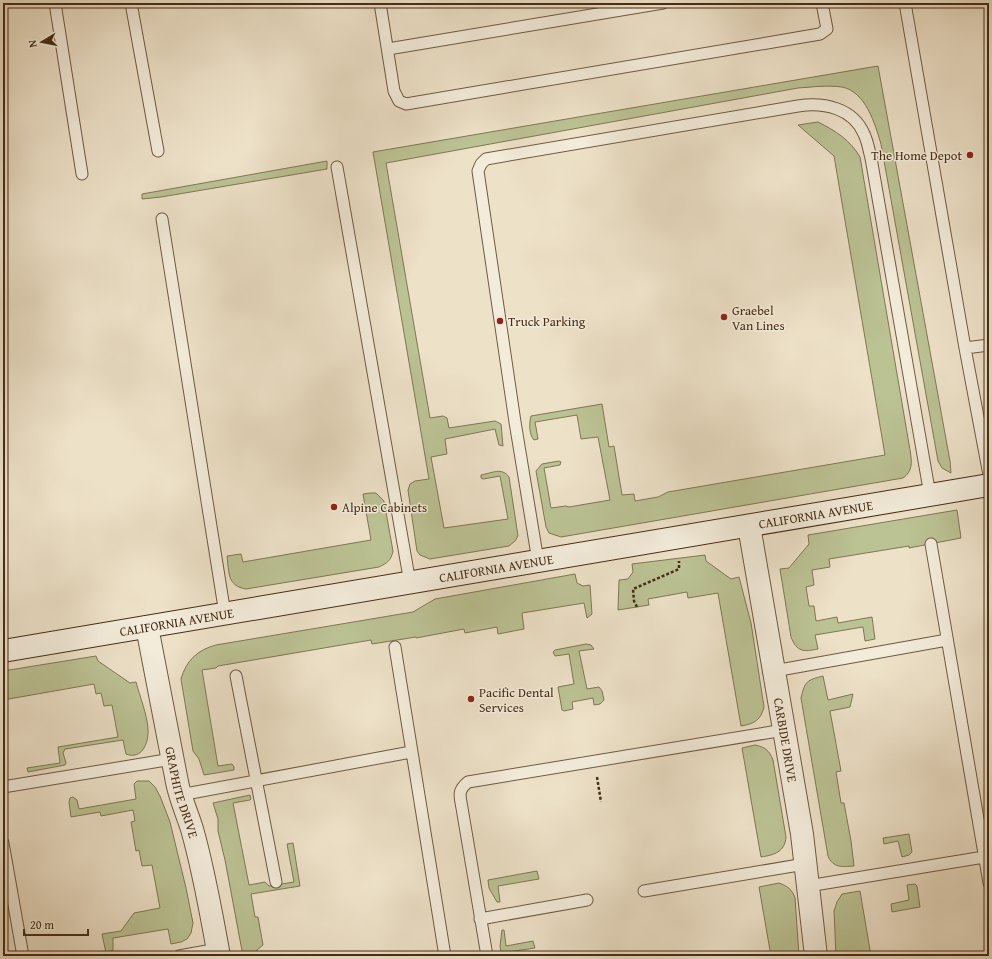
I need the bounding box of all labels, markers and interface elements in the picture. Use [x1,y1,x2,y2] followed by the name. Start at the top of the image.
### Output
[22,22,62,62] north arrow
[24,38,41,49] text: N
[871,146,962,165] place label: The Home Depot
[965,150,975,160] marker: The Home Depot
[732,301,785,335] place label: Graebel Van Lines
[508,312,586,331] place label: Truck Parking
[719,312,729,322] marker: Graebel Van Lines
[495,316,505,326] marker: Truck Parking
[757,495,875,533] street label: CALIFORNIA AVENUE
[342,498,427,517] place label: Alpine Cabinets
[329,502,339,512] marker: Alpine Cabinets
[438,549,555,587] street label: CALIFORNIA AVENUE
[118,603,236,641] street label: CALIFORNIA AVENUE
[479,683,554,717] place label: Pacific Dental Services
[466,694,476,704] marker: Pacific Dental Services
[769,696,802,784] street label: CARBIDE DRIVE
[161,745,204,840] street label: GRAPHITE DRIVE
[24,911,88,937] scale bar
[30,916,54,933] text: 20 m

